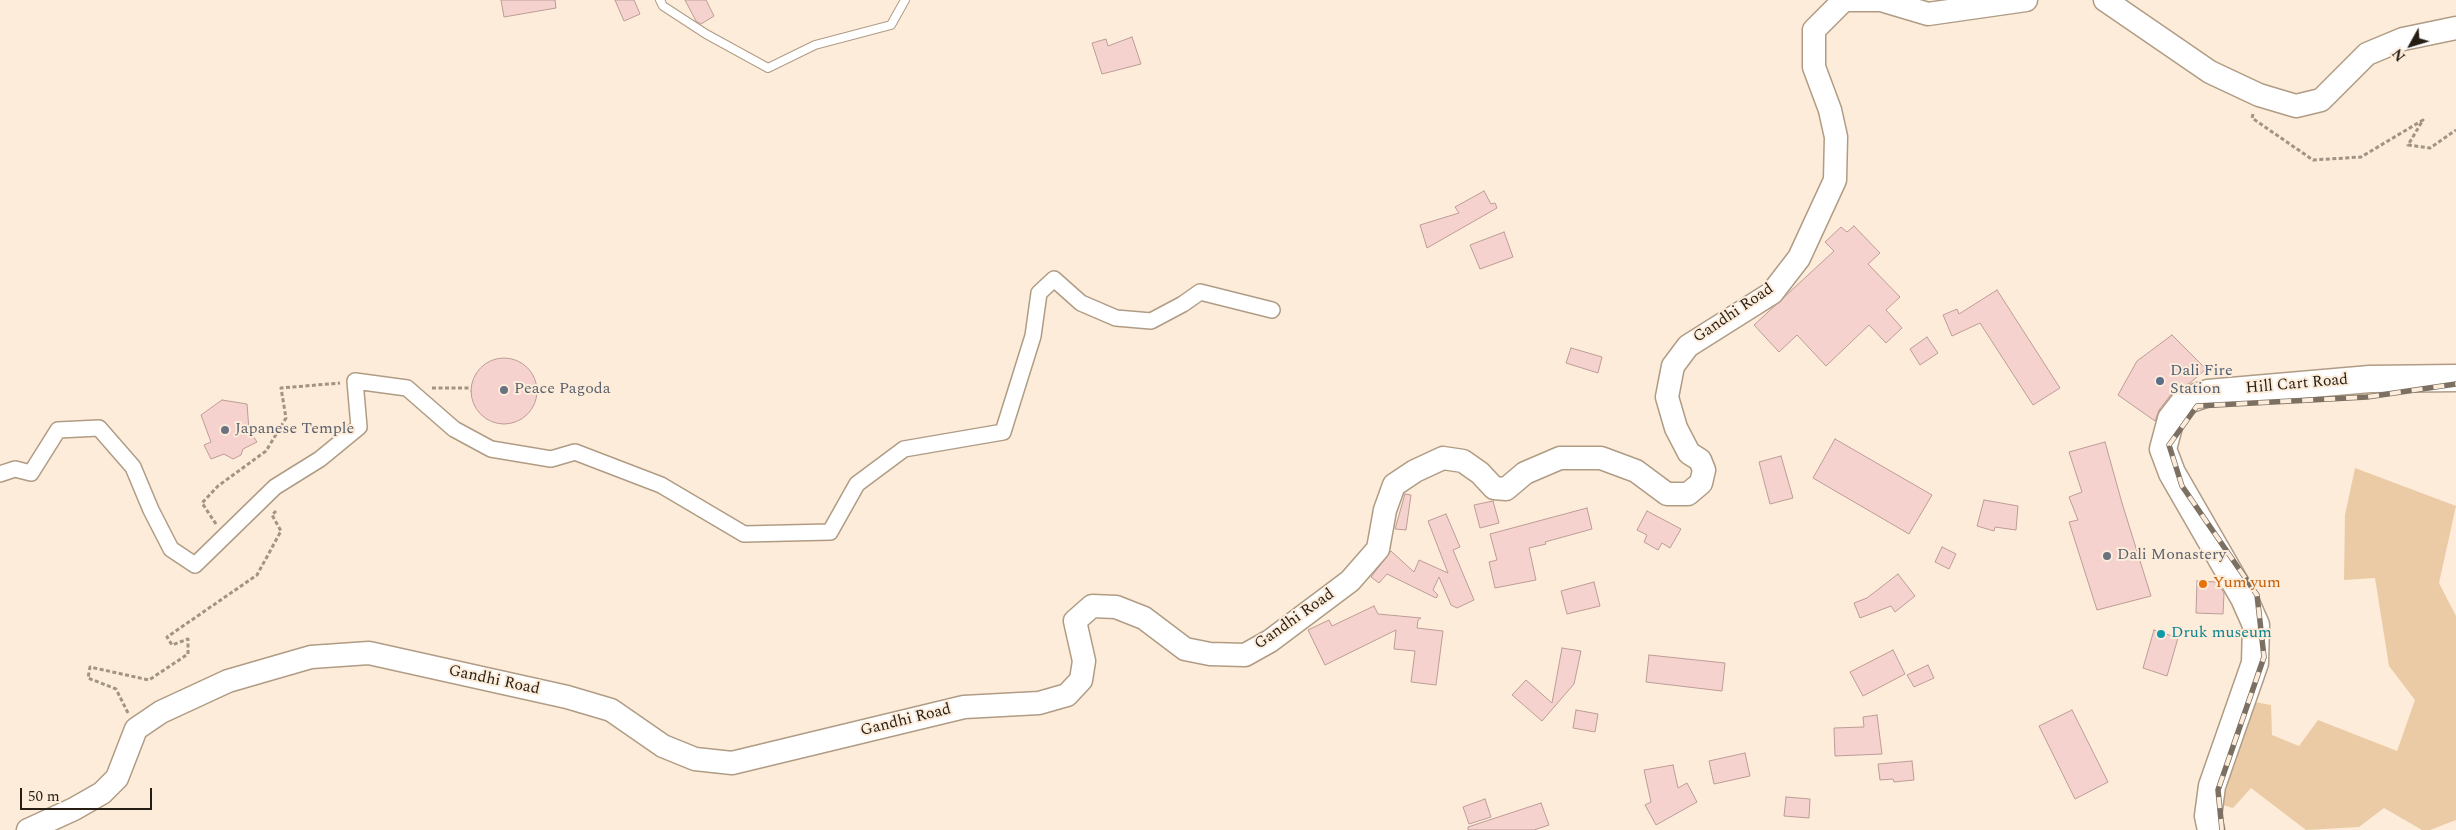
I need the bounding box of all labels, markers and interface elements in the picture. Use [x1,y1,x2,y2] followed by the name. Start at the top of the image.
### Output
[2386,20,2436,70] north arrow
[2387,44,2411,66] text: N
[1690,280,1778,348] street label: Gandhi Road
[2170,362,2233,400] place label: Dali Fire Station
[2245,371,2349,399] street label: Hill Cart Road
[2154,375,2166,387] marker: Dali Fire Station
[514,380,611,400] place label: Peace Pagoda
[498,384,510,396] marker: Peace Pagoda
[235,420,354,440] place label: Japanese Temple
[219,424,231,436] marker: Japanese Temple
[2117,546,2226,566] place label: Dali Monastery
[2101,550,2113,562] marker: Dali Monastery
[2213,574,2281,594] place label: Yum yum
[2197,578,2209,590] marker: Yum yum
[1252,586,1338,654] street label: Gandhi Road
[2171,624,2272,644] place label: Druk museum
[2155,628,2167,640] marker: Druk museum
[447,662,541,700] street label: Gandhi Road
[859,700,953,742] street label: Gandhi Road
[22,778,155,810] scale bar
[28,785,60,808] text: 50 m

